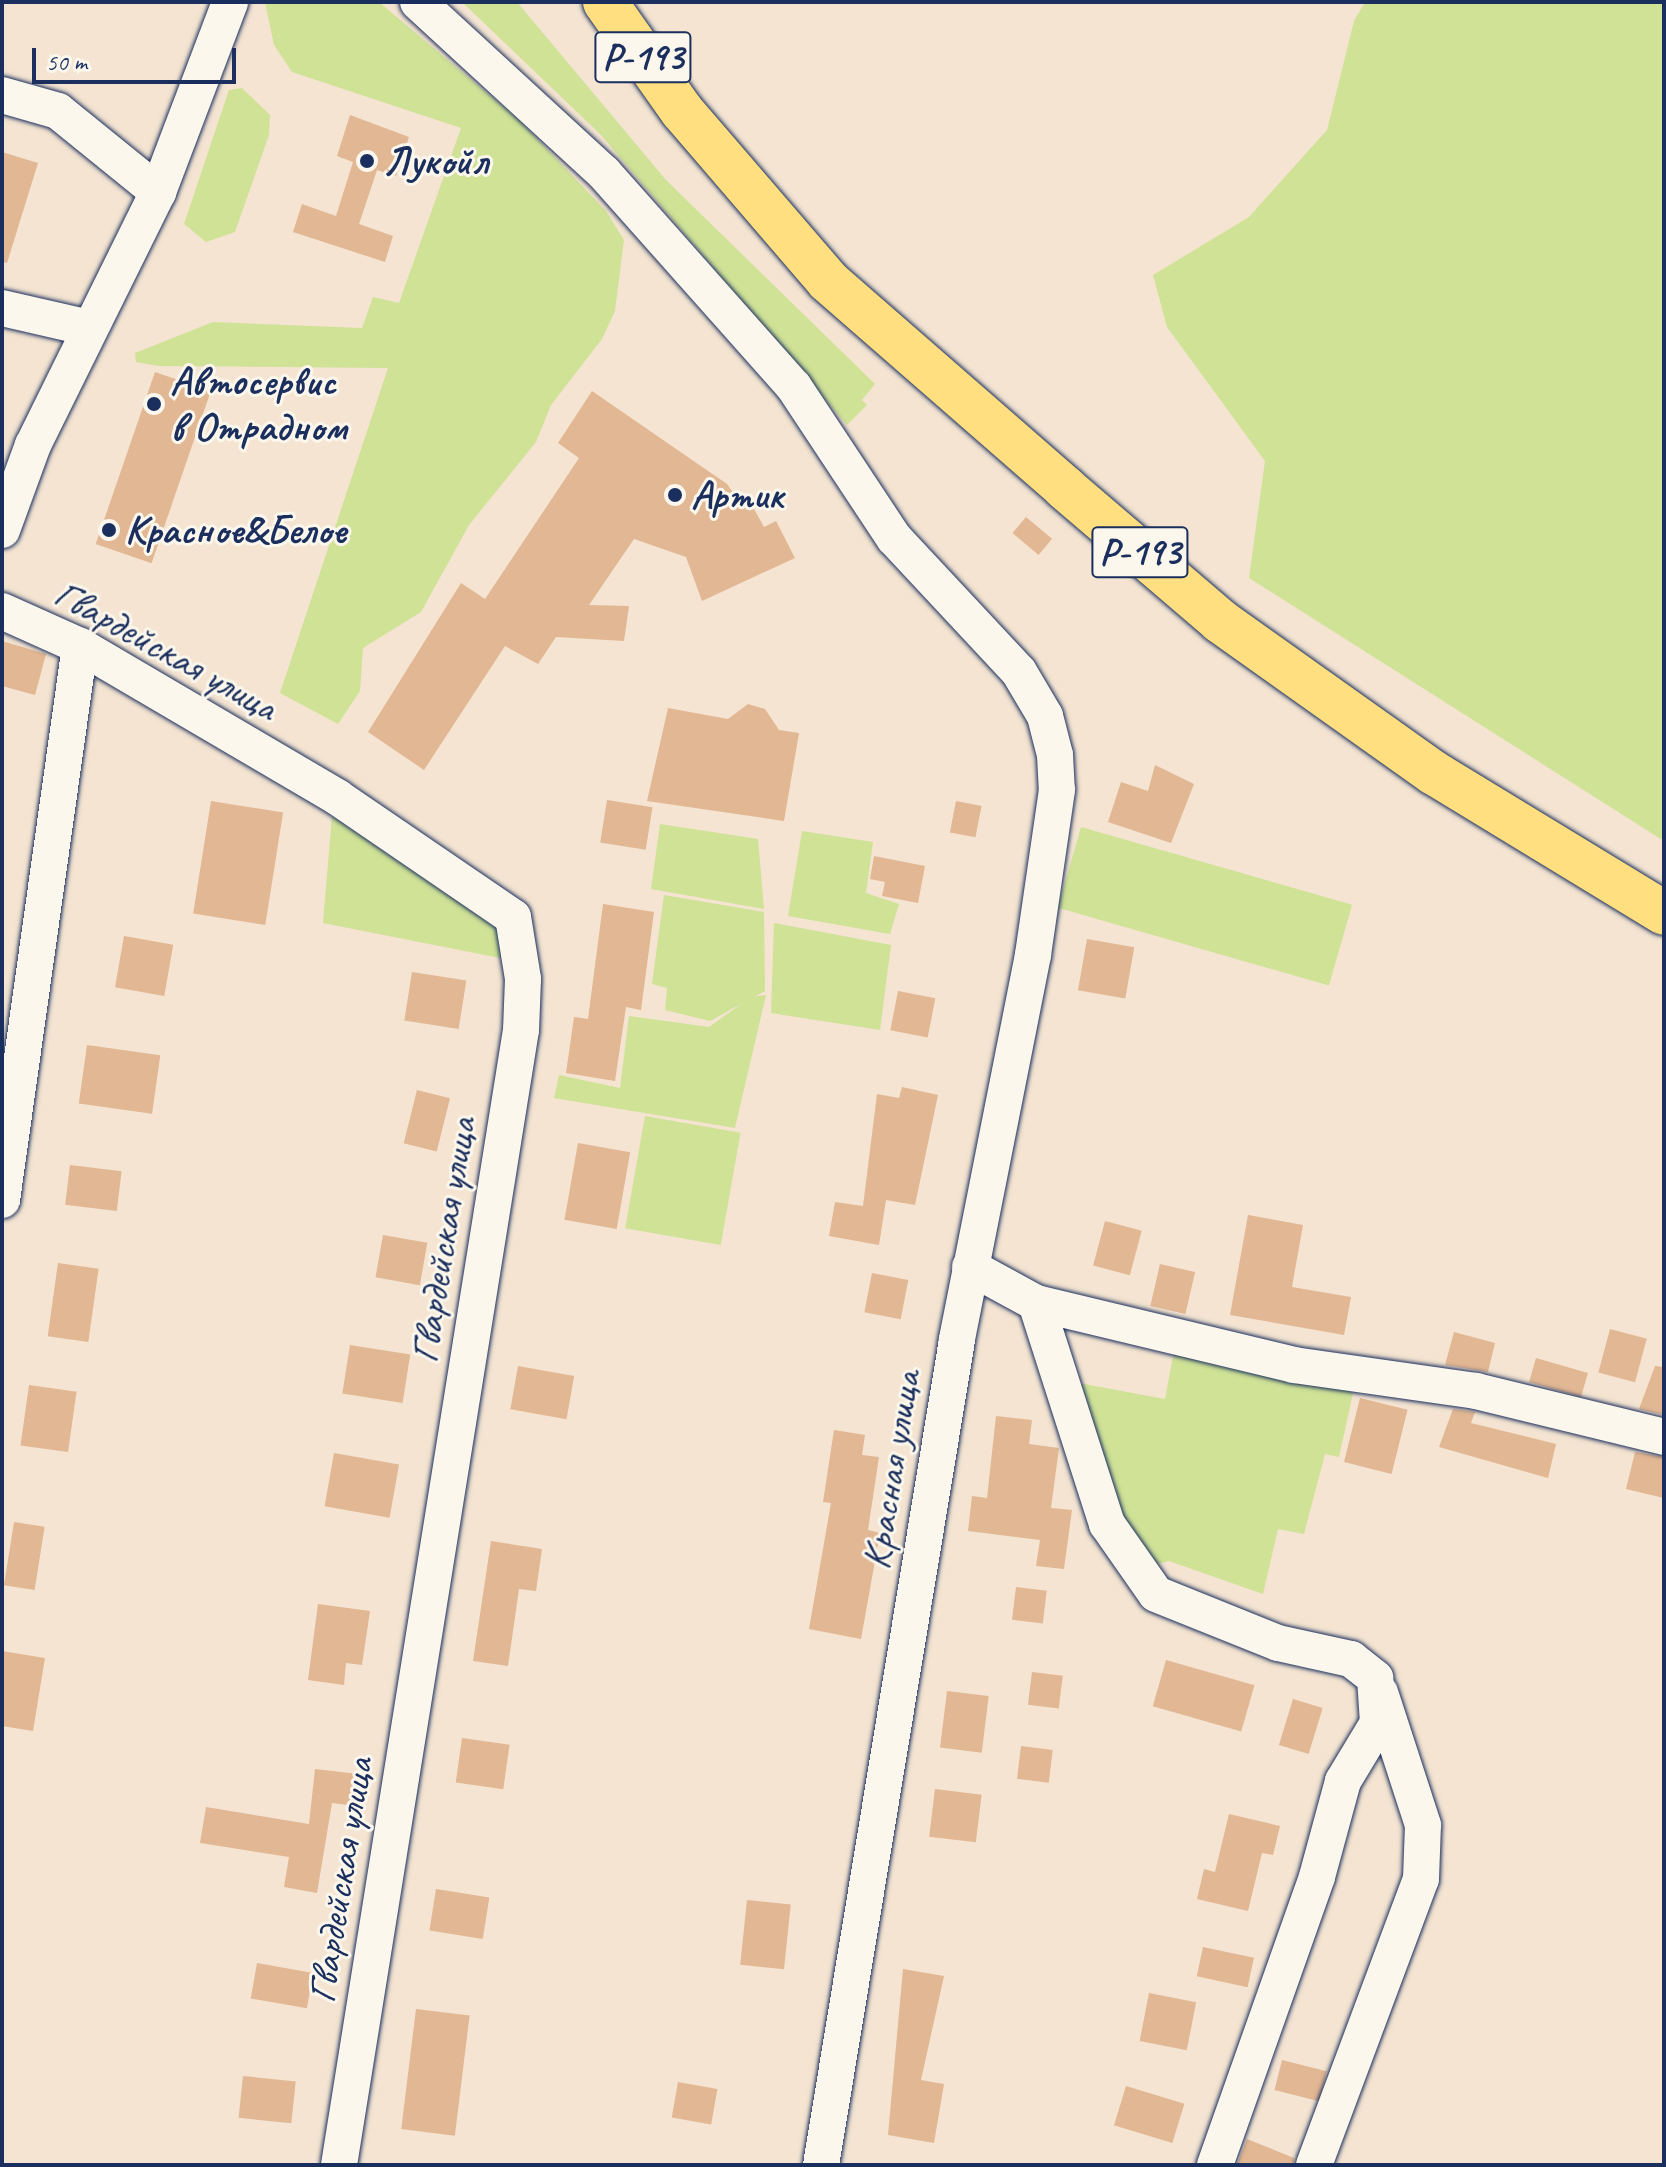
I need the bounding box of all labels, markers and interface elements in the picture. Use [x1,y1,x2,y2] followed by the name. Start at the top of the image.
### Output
[593,23,693,91] road number: Р-193
[36,32,240,82] scale bar
[46,47,87,77] text: 50 m
[383,137,488,185] place label: Лукойл
[358,152,376,170] marker: Лукойл
[170,357,345,451] place label: Автосервис в Отрадном
[145,395,163,413] marker: Автосервис в Отрадном
[691,471,784,519] place label: Артик
[666,486,684,504] marker: Артик
[125,506,347,554] place label: Красное&Белое
[1090,518,1190,586] road number: Р-193
[100,521,118,539] marker: Красное&Белое
[45,568,287,732] street label: Гвардейская улица
[400,1113,486,1367] street label: Гвардейская улица
[852,1368,930,1572] street label: Красная улица
[297,1753,383,2007] street label: Гвардейская улица

